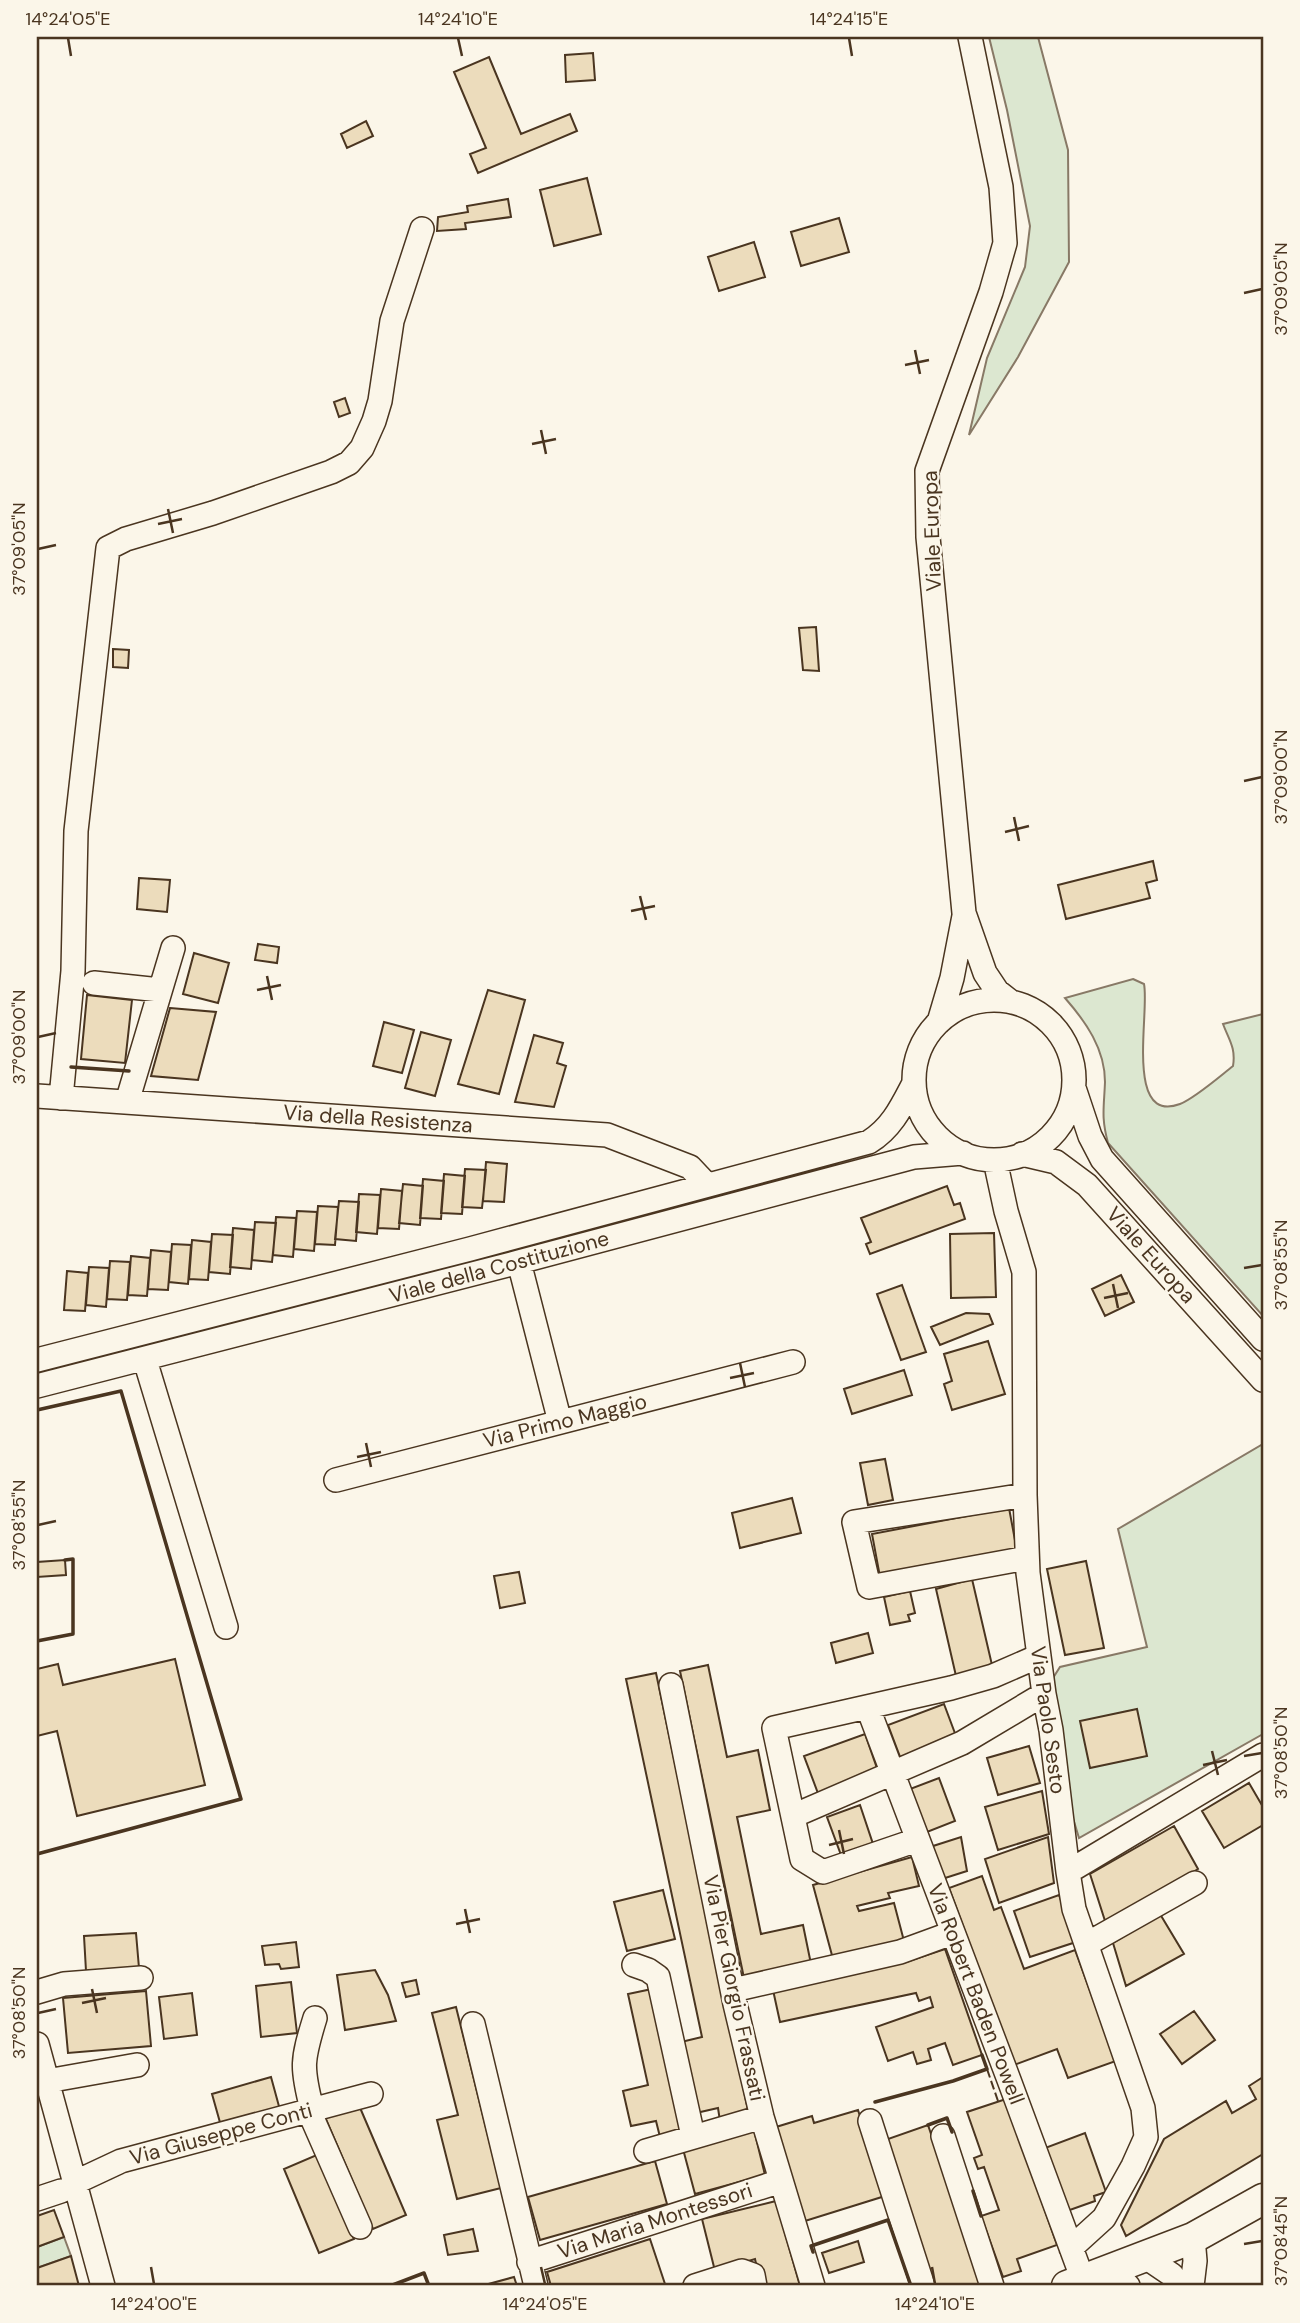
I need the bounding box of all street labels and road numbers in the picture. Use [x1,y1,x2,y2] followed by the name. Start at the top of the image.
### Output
[916,470,948,592] street label: Viale Europa
[282,1098,474,1140] street label: Via della Resistenza
[1100,1201,1202,1309] street label: Viale Europa
[386,1224,612,1310] street label: Viale della Costituzione
[480,1387,650,1455] street label: Via Primo Maggio
[1024,1644,1072,1796] street label: Via Paolo Sesto
[696,1872,772,2104] street label: Via Pier Giorgio Frassati
[921,1880,1031,2108] street label: Via Robert Baden Powell
[126,2096,316,2172] street label: Via Giuseppe Conti
[554,2176,756,2266] street label: Via Maria Montessori

